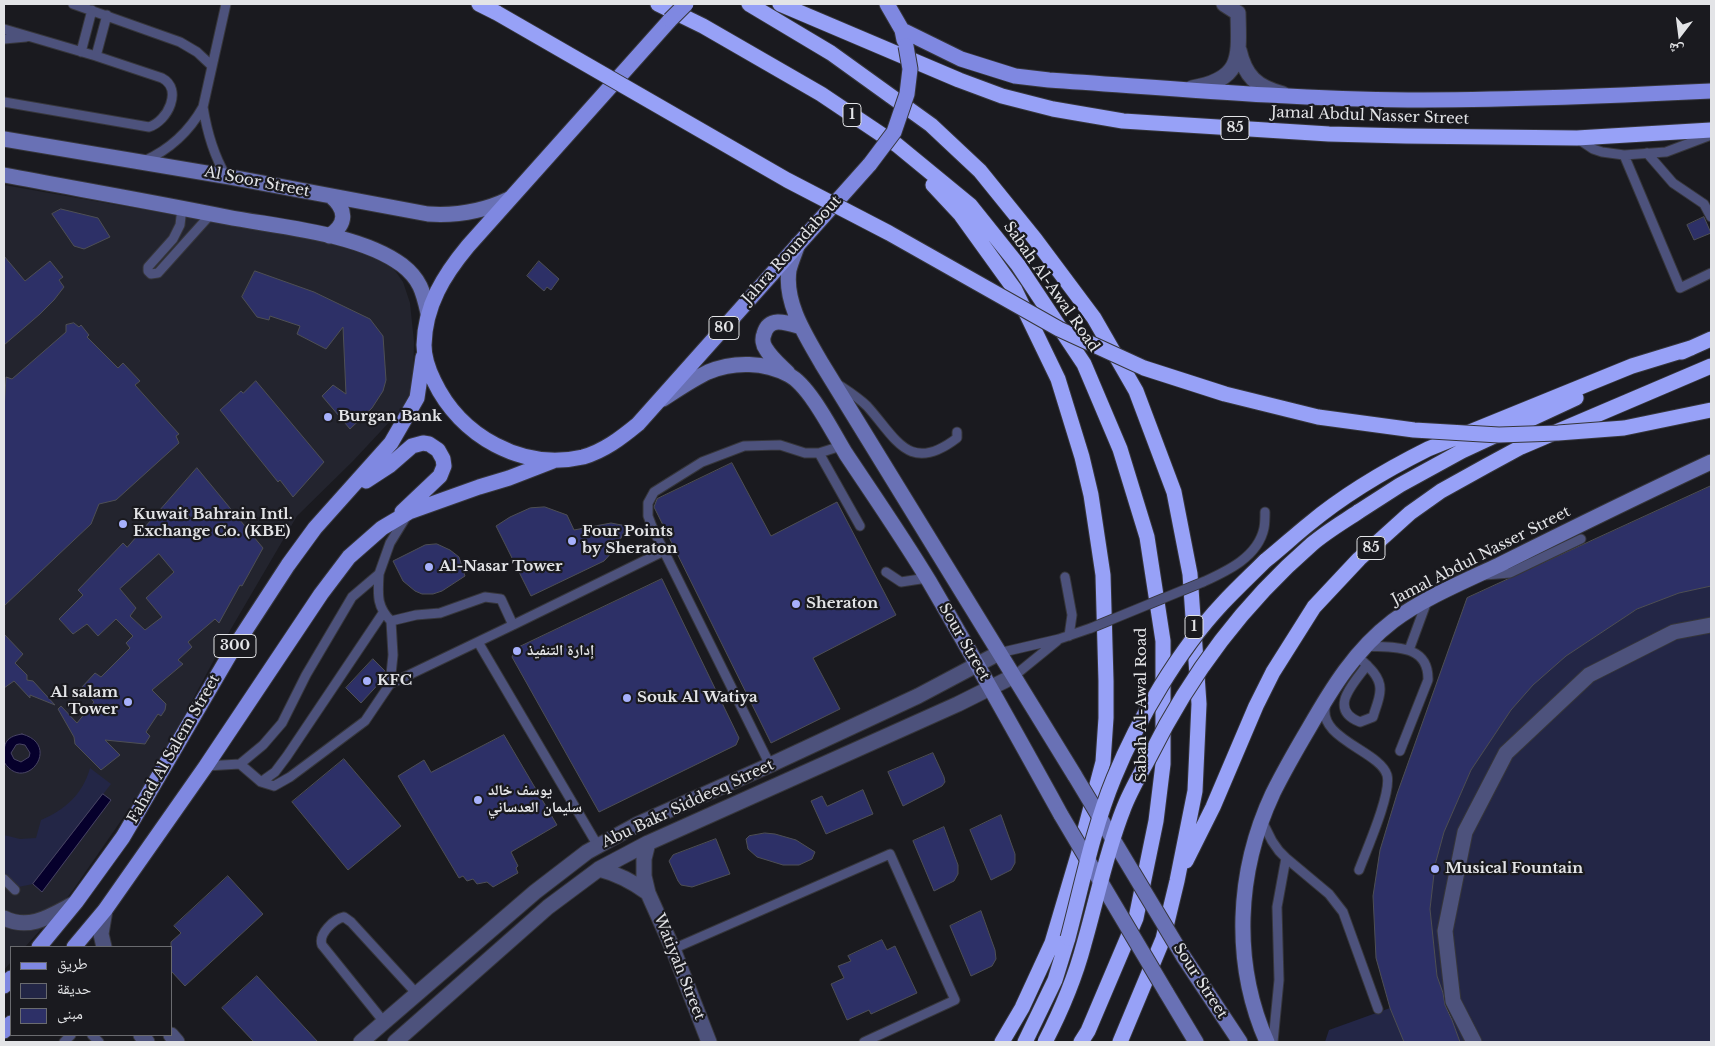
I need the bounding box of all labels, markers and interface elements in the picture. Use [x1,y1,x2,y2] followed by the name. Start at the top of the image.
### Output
[1655,10,1705,60] north arrow
[1667,39,1686,60] text: ش
[843,104,861,126] road number: 1
[1271,104,1469,128] street label: Jamal Abdul Nasser Street
[1221,116,1249,140] road number: 85
[203,163,311,201] street label: Al Soor Street
[739,192,845,308] street label: Jahra Roundabout
[999,218,1103,356] street label: Sabah Al-Awal Road
[709,316,739,339] road number: 80
[338,408,442,426] place label: Burgan Bank
[322,411,334,423] marker: Burgan Bank
[1389,503,1573,609] street label: Jamal Abdul Nasser Street
[133,506,293,541] place label: Kuwait Bahrain Intl. Exchange Co. (KBE)
[117,518,129,530] marker: Kuwait Bahrain Intl. Exchange Co. (KBE)
[582,523,678,558] place label: Four Points by Sheraton
[566,535,578,547] marker: Four Points by Sheraton
[1357,536,1385,560] road number: 85
[439,558,562,576] place label: Al-Nasar Tower
[423,561,435,573] marker: Al-Nasar Tower
[806,595,878,613] place label: Sheraton
[790,598,802,610] marker: Sheraton
[935,600,993,684] street label: Sour Street
[1185,616,1203,638] road number: 1
[1133,628,1151,782] street label: Sabah Al-Awal Road
[214,634,256,658] road number: 300
[527,642,594,660] place label: إدارة التنفيذ
[511,645,523,657] marker: إدارة التنفيذ
[124,671,224,827] street label: Fahad Al Salem Street
[377,672,412,690] place label: KFC
[361,675,373,687] marker: KFC
[50,684,118,719] place label: Al salam Tower
[637,689,758,707] place label: Souk Al Watiya
[621,692,633,704] marker: Souk Al Watiya
[122,696,134,708] marker: Al salam Tower
[599,756,777,852] street label: Abu Bakr Siddeeq Street
[488,782,582,817] place label: يوسف خالد سليمان العدساني
[472,794,484,806] marker: يوسف خالد سليمان العدساني
[1445,860,1583,878] place label: Musical Fountain
[1429,863,1441,875] marker: Musical Fountain
[650,911,708,1023] street label: Watiyah Street
[1169,940,1231,1022] street label: Sour Street
[10,946,172,1036] legend
[57,954,88,973] text: طريق
[57,979,91,998] text: حديقة
[57,1004,83,1023] text: مبنى

